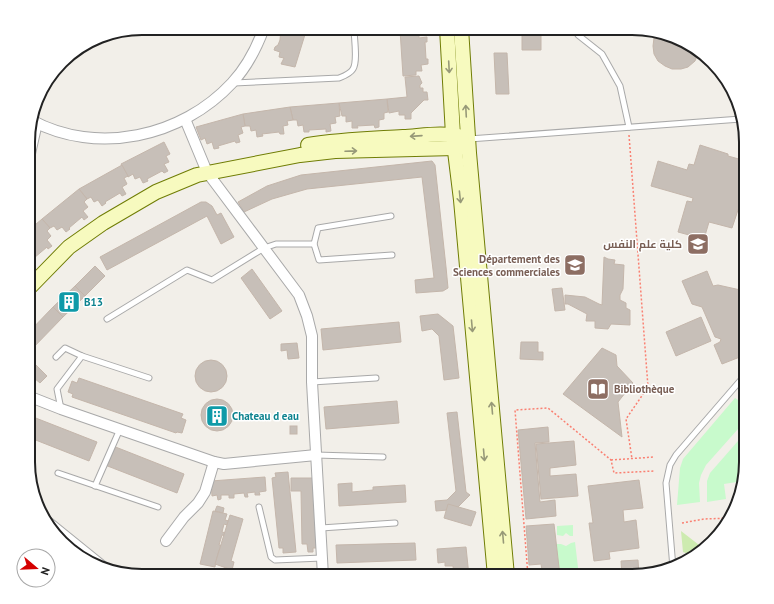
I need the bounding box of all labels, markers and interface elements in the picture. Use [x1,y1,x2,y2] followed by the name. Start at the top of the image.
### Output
[446,60,453,73] one-way arrow
[463,105,470,118] one-way arrow
[410,133,423,140] one-way arrow
[344,147,357,155] one-way arrow
[457,190,464,203] one-way arrow
[685,231,711,257] school or university icon: كلية علم النفس
[603,237,682,252] place label: كلية علم النفس
[453,252,560,279] place label: Département des Sciences commerciales
[562,252,588,278] school or university icon: Département des Sciences commerciales
[56,289,82,315] building icon: B13
[84,295,103,309] place label: B13
[469,319,476,332] one-way arrow
[585,376,611,402] library icon: Bibliothèque
[614,382,675,396] place label: Bibliothèque
[488,402,495,415] one-way arrow
[204,403,230,429] building icon: Chateau d eau
[232,409,299,423] place label: Chateau d eau
[480,449,488,462] one-way arrow
[500,531,507,544] one-way arrow
[16,548,56,588] north arrow
[38,566,53,577] text: N

